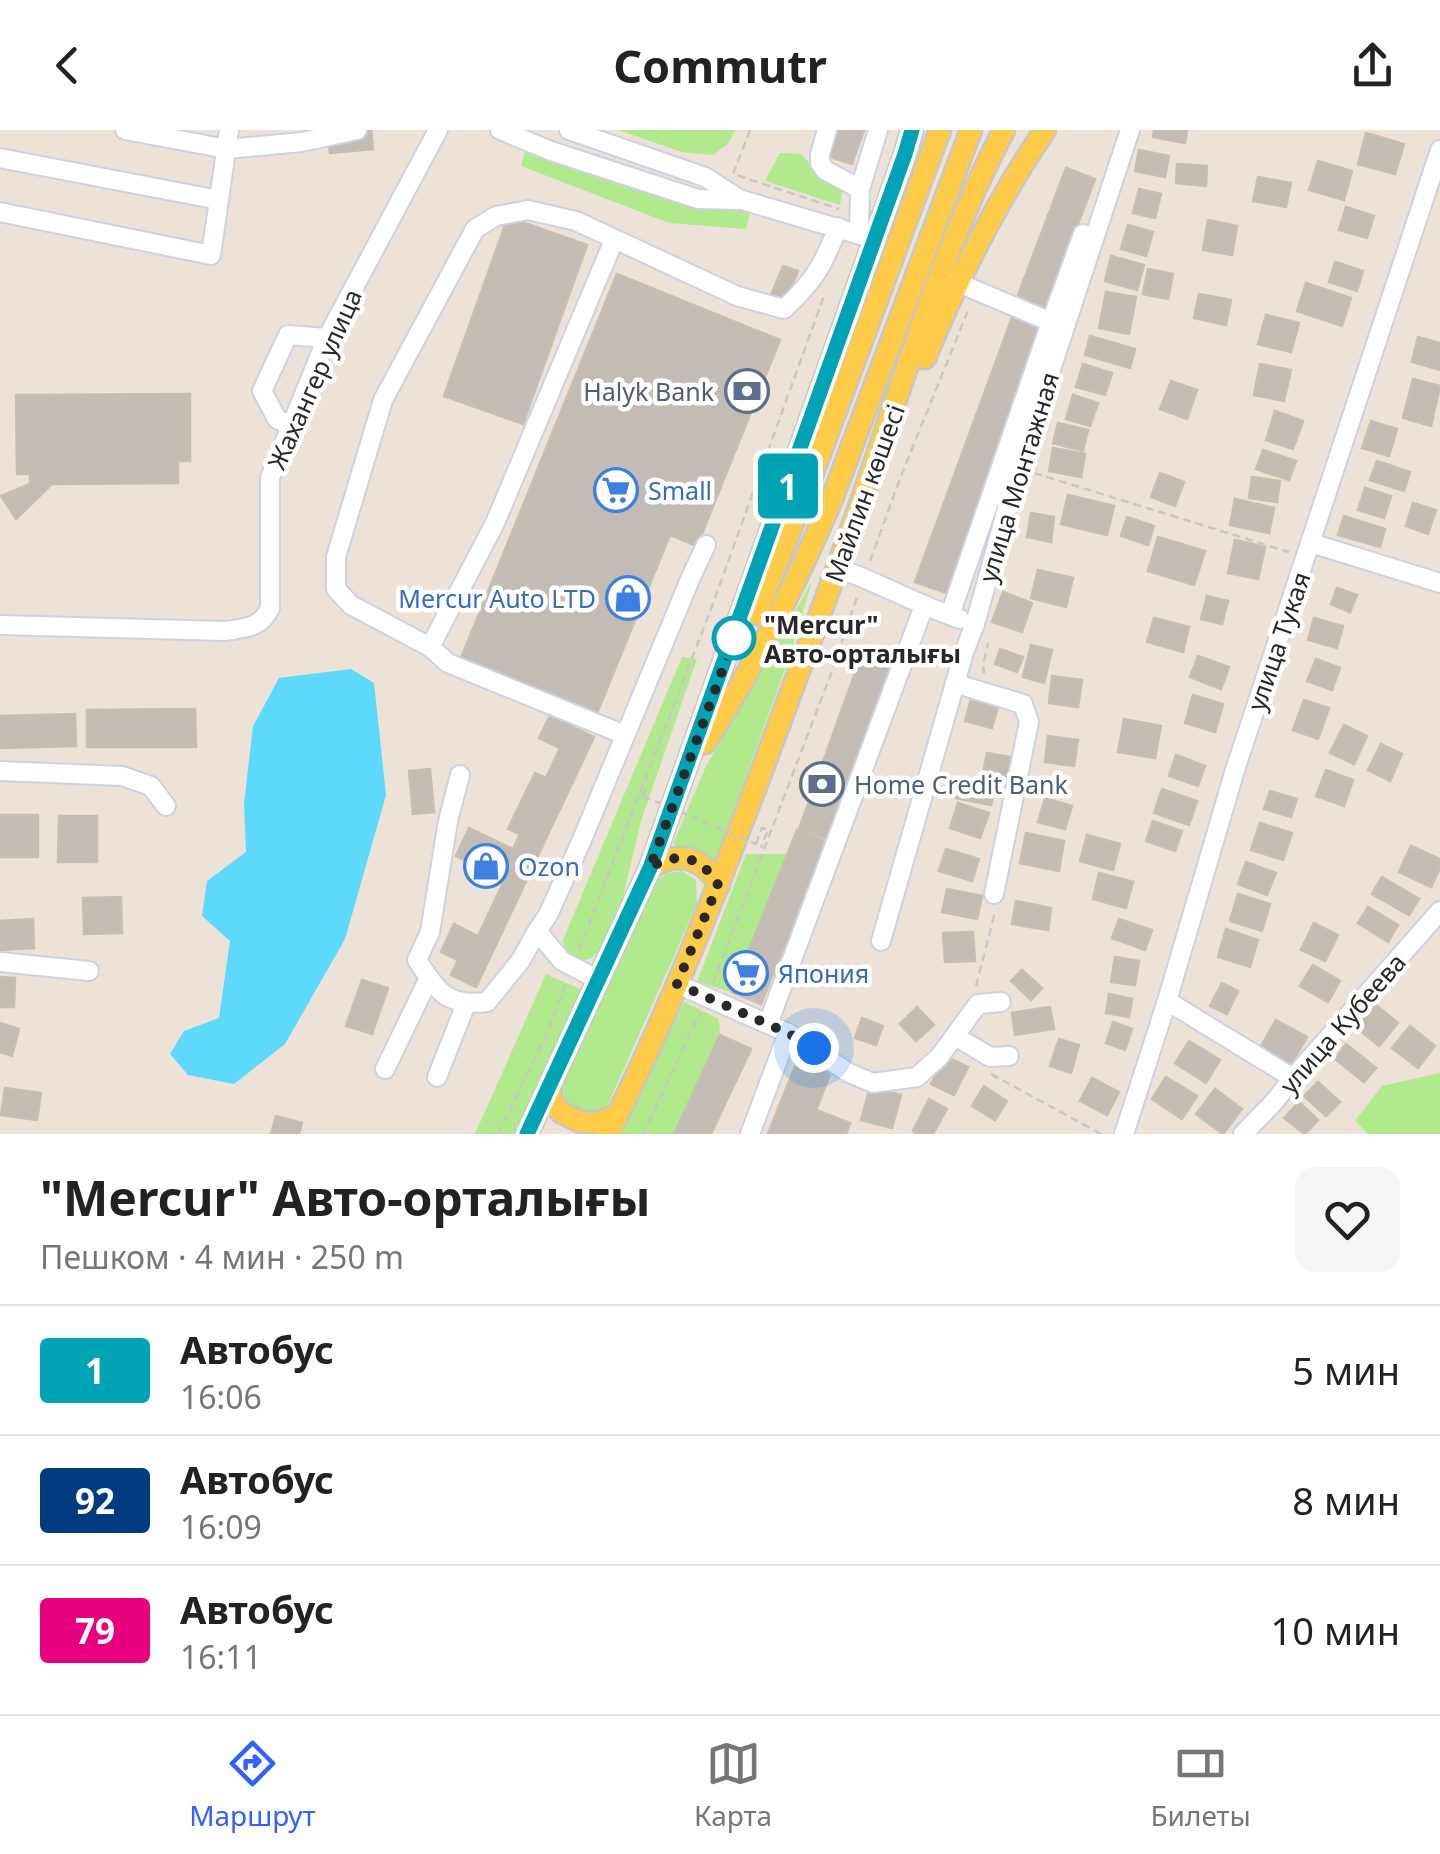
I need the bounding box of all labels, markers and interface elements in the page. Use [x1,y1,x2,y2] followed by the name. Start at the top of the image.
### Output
[613,35,827,96] text: Commutr
[40,38,95,93] icon: back
[1345,38,1400,93] icon: share
[259,283,369,475] street label: Жахангер улица
[724,368,770,414] bank icon: Halyk Bank
[970,368,1066,586] street label: улица Монтажная
[583,374,715,408] place label: Halyk Bank
[816,399,912,587] street label: Майлин көшесі
[756,454,820,518] line badge: 1
[778,463,798,510] text: 1
[593,467,639,513] supermarket icon: Small
[648,473,712,507] place label: Small
[1238,567,1318,715] street label: улица Тукая
[605,575,651,621] shop icon: Mercur Auto LTD
[398,581,596,615] place label: Mercur Auto LTD
[764,607,961,670] place label: "Mercur" Авто-орталығы
[713,617,755,659] marker: "Mercur" Авто-орталығы
[799,761,845,807] bank icon: Home Credit Bank
[854,767,1068,801] place label: Home Credit Bank
[463,843,509,889] shop icon: Ozon
[518,849,580,883] place label: Ozon
[1271,945,1413,1101] street label: улица Кубеева
[723,950,769,996] supermarket icon: Япония
[778,956,869,990] place label: Япония
[789,1023,839,1073] your location
[40,1165,651,1230] text: "Mercur" Авто-орталығы
[1295,1167,1400,1272] button: heart
[40,1235,404,1278] text: Пешком · 4 мин · 250 m
[180,1323,334,1375] text: Автобус
[1292,1344,1400,1396] text: 5 мин
[85,1347,105,1394] text: 1
[180,1375,262,1418] text: 16:06
[180,1453,334,1505] text: Автобус
[1292,1474,1400,1526] text: 8 мин
[75,1477,115,1524] text: 92
[180,1505,262,1548] text: 16:09
[180,1583,334,1635] text: Автобус
[1271,1604,1400,1656] text: 10 мин
[75,1607,115,1654] text: 79
[180,1635,262,1678] text: 16:11
[189,1736,316,1834] tab: Маршрут
[694,1736,772,1834] tab: Карта
[1150,1736,1251,1834] tab: Билеты

